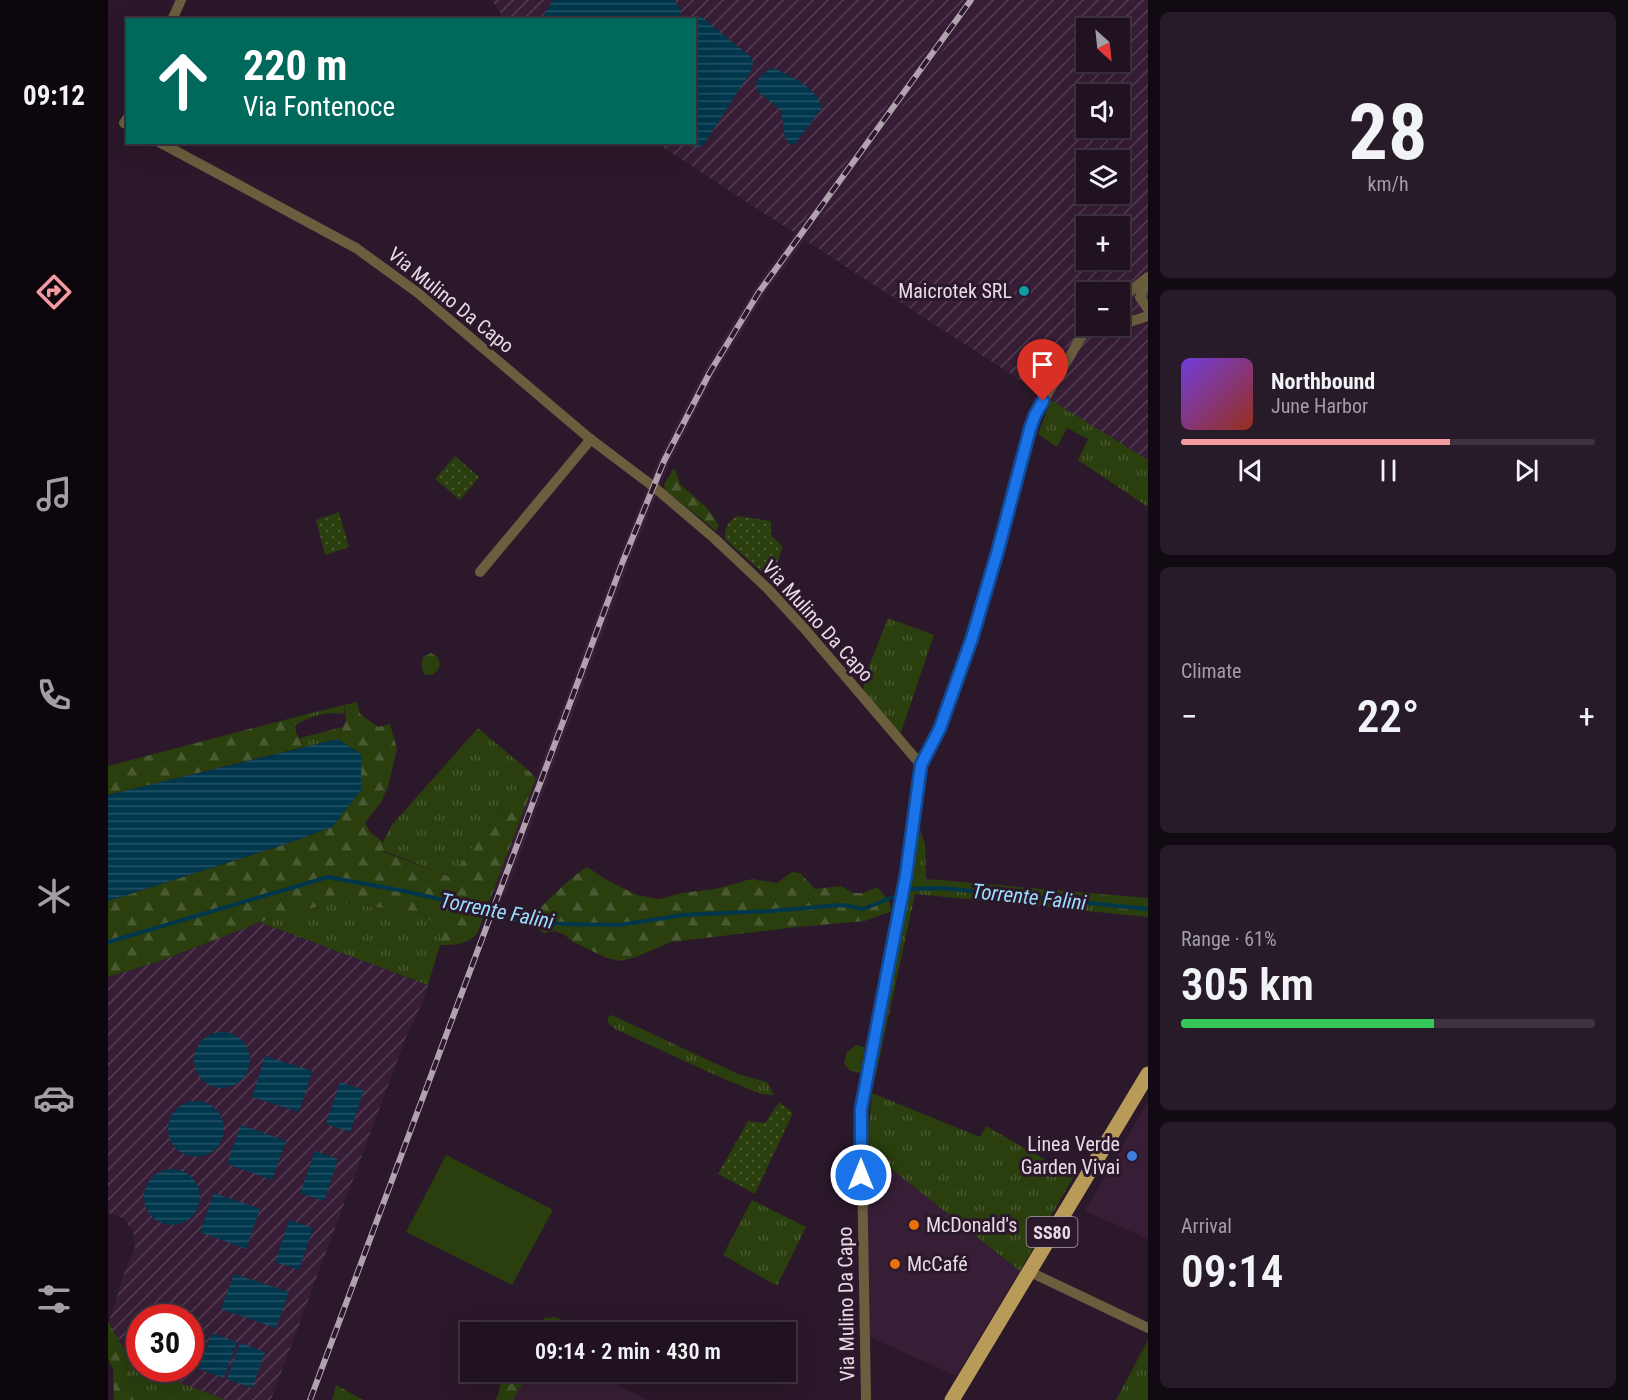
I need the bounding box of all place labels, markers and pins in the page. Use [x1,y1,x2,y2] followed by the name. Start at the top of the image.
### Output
[898,279,1012,303] place label: Maicrotek SRL
[1017,284,1031,298] marker: Maicrotek SRL
[1017,339,1068,401] pin
[1021,1132,1120,1179] place label: Linea Verde Garden Vivai
[1125,1149,1139,1163] marker: Linea Verde Garden Vivai
[926,1213,1017,1237] place label: McDonald's
[907,1218,921,1232] marker: McDonald's
[907,1252,968,1276] place label: McCafé
[888,1257,902,1271] marker: McCafé

